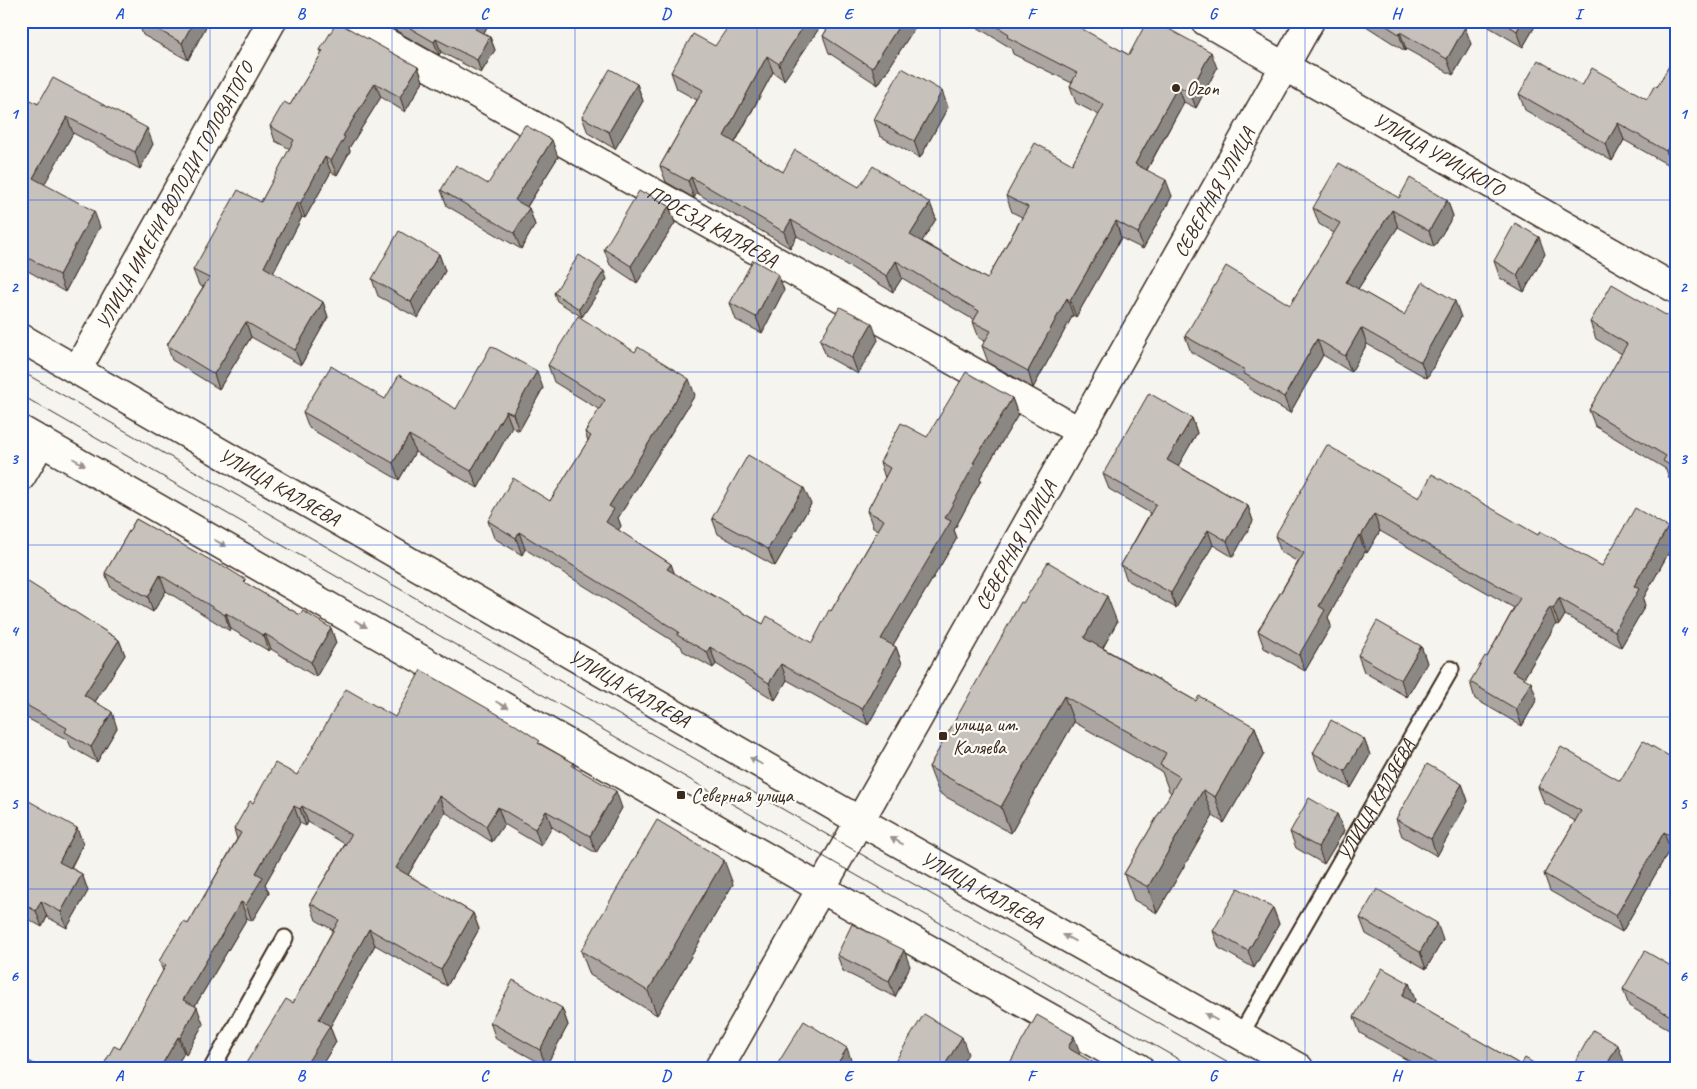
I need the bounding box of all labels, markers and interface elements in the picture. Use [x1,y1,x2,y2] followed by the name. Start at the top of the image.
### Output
[115,4,125,24] text: A
[297,4,307,24] text: B
[480,4,490,24] text: C
[661,4,672,24] text: D
[844,4,855,24] text: E
[1027,4,1038,24] text: F
[1209,4,1219,24] text: G
[1391,4,1403,24] text: H
[1575,4,1585,24] text: I
[91,56,260,333] street label: УЛИЦА ИМЕНИ ВОЛОДИ ГОЛОВАТОГО
[1186,76,1220,101] place label: Ozon
[1170,82,1182,94] marker: Ozon
[10,104,19,124] text: 1
[1679,104,1688,124] text: 1
[1369,107,1510,203] street label: УЛИЦА УРИЦКОГО
[1168,122,1261,261] street label: СЕВЕРНАЯ УЛИЦА
[643,180,783,273] street label: ПРОЕЗД КАЛЯЕВА
[10,277,19,297] text: 2
[1679,277,1688,297] text: 2
[214,443,345,532] street label: УЛИЦА КАЛЯЕВА
[10,449,19,469] text: 3
[1679,449,1688,469] text: 3
[72,458,85,467] one-way arrow
[970,476,1063,614] street label: СЕВЕРНАЯ УЛИЦА
[213,539,226,548] one-way arrow
[353,620,368,628] one-way arrow
[10,621,19,641] text: 4
[1679,621,1688,641] text: 4
[564,644,695,734] street label: УЛИЦА КАЛЯЕВА
[495,700,508,709] one-way arrow
[952,712,1018,760] place label: улица им. Каляева
[937,730,949,742] marker: улица им. Каляева
[1332,735,1421,865] street label: УЛИЦА КАЛЯЕВА
[749,756,763,765] one-way arrow
[691,783,794,808] place label: Северная улица
[675,789,687,801] marker: Северная улица
[11,794,20,814] text: 5
[1680,794,1689,814] text: 5
[890,837,904,846] one-way arrow
[917,846,1048,935] street label: УЛИЦА КАЛЯЕВА
[1062,934,1077,942] one-way arrow
[10,966,19,986] text: 6
[1679,966,1688,986] text: 6
[1204,1013,1218,1022] one-way arrow
[115,1066,125,1086] text: A
[297,1066,307,1086] text: B
[480,1066,490,1086] text: C
[661,1066,672,1086] text: D
[844,1066,855,1086] text: E
[1027,1066,1038,1086] text: F
[1209,1066,1219,1086] text: G
[1391,1066,1403,1086] text: H
[1575,1066,1585,1086] text: I

